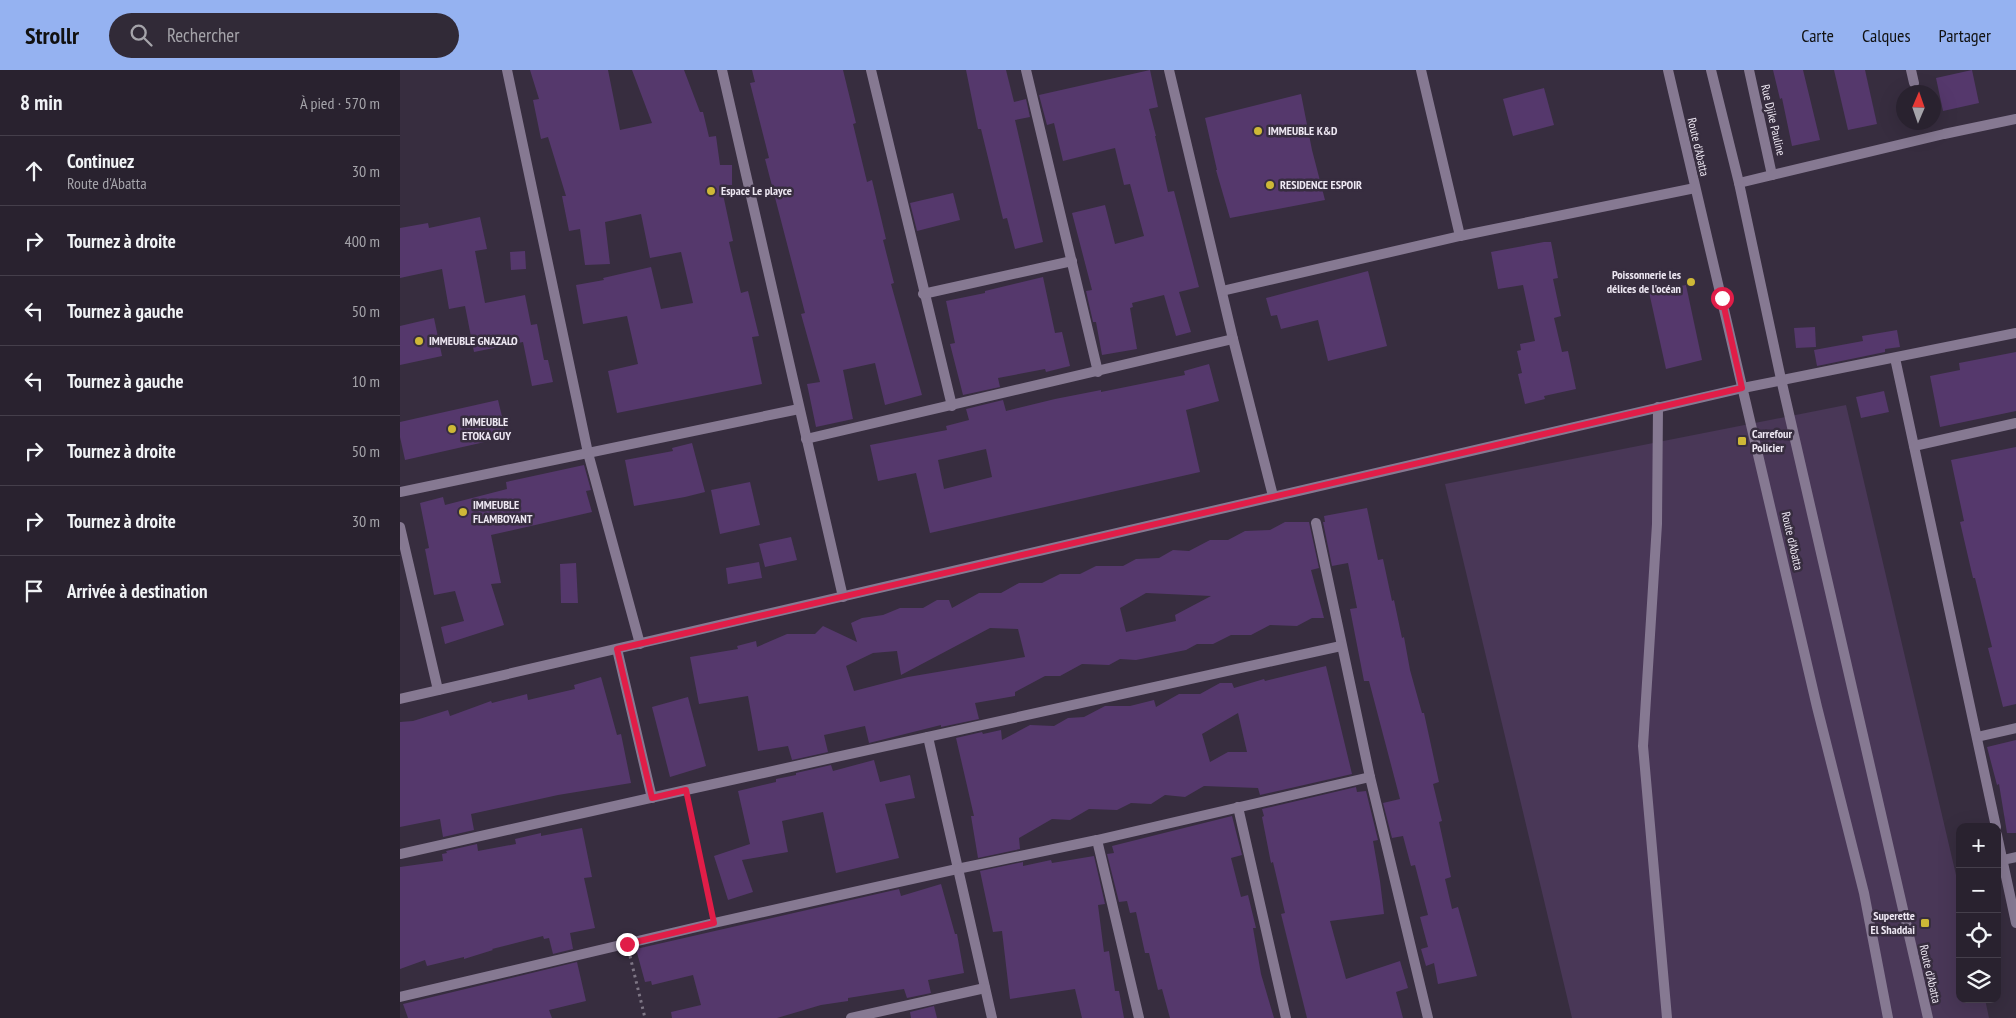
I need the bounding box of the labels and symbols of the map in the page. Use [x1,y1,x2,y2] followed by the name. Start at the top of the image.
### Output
[1758,83,1789,157] street label: Rue Djike Pauline
[1896,85,1941,130] north arrow
[1684,116,1713,178] street label: Route d'Abatta
[1268,123,1338,138] place label: IMMEUBLE K&D
[1252,125,1264,137] marker: IMMEUBLE K&D
[1280,177,1362,192] place label: RESIDENCE ESPOIR
[1264,179,1276,191] marker: RESIDENCE ESPOIR
[721,183,792,198] place label: Espace Le playce
[705,185,717,197] marker: Espace Le playce
[1607,267,1681,296] place label: Poissonnerie les délices de l'océan
[1685,276,1697,288] marker: Poissonnerie les délices de l'océan
[1711,287,1734,310] route start
[429,333,518,348] place label: IMMEUBLE GNAZALO
[413,335,425,347] marker: IMMEUBLE GNAZALO
[462,414,511,443] place label: IMMEUBLE ETOKA GUY
[446,423,458,435] marker: IMMEUBLE ETOKA GUY
[1752,426,1792,455] place label: Carrefour Policier
[1736,435,1748,447] marker: Carrefour Policier
[473,497,533,526] place label: IMMEUBLE FLAMBOYANT
[457,506,469,518] marker: IMMEUBLE FLAMBOYANT
[1778,510,1807,572] street label: Route d'Abatta
[1871,908,1915,937] place label: Superette El Shaddai
[1919,917,1931,929] marker: Superette El Shaddai
[616,933,639,956] route end
[1916,943,1945,1005] street label: Route d'Abatta

